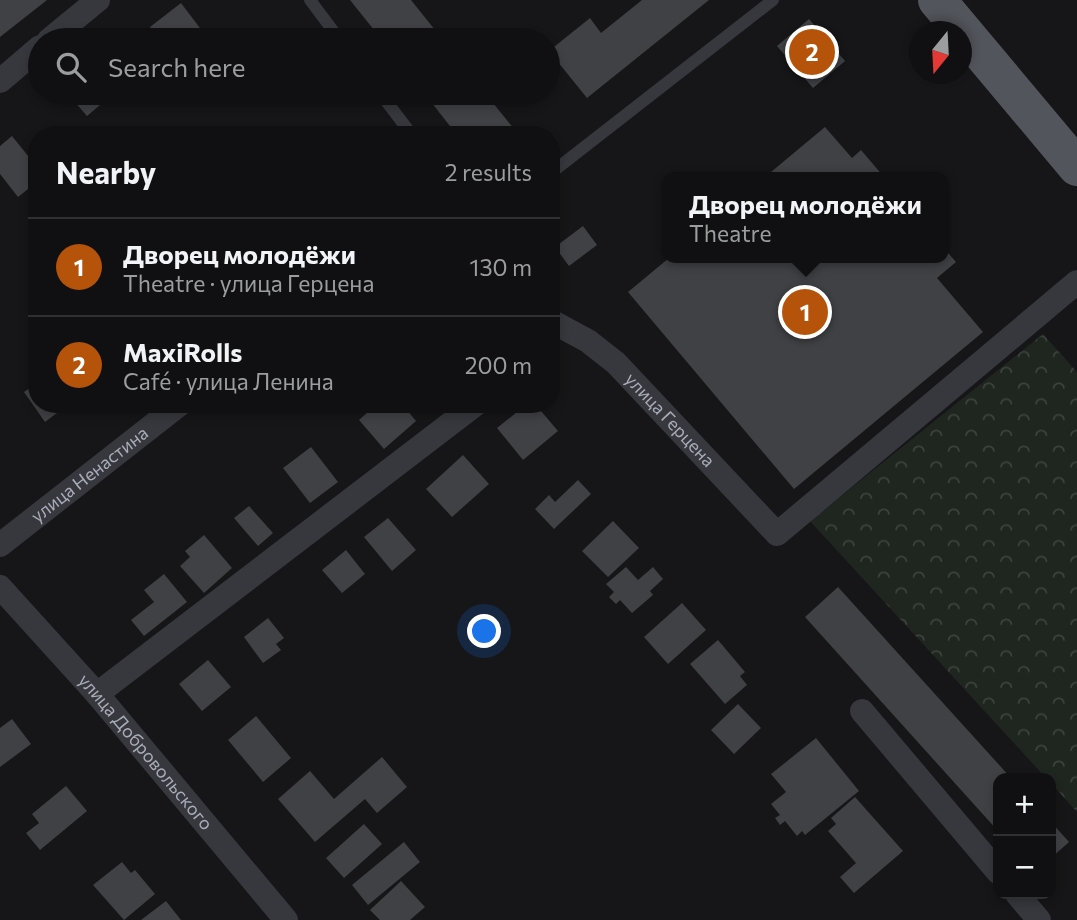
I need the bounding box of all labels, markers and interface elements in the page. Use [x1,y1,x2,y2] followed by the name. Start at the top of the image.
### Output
[909,21,972,84] north arrow
[789,26,835,78] pin: 2
[28,28,560,105] search box
[52,48,90,86] icon: search
[108,51,246,82] text: Search here
[56,153,156,190] text: Nearby
[445,158,532,186] text: 2 results
[662,172,949,263] popup
[689,188,922,219] text: Дворец молодёжи
[689,219,772,247] text: Theatre
[123,238,356,269] text: Дворец молодёжи
[74,253,84,281] text: 1
[470,253,532,281] text: 130 m
[123,269,374,297] text: Theatre · улица Герцена
[782,286,828,338] pin: 1
[123,336,242,367] text: MaxiRolls
[72,351,86,379] text: 2
[465,351,532,379] text: 200 m
[123,367,334,395] text: Café · улица Ленина
[621,368,720,471] street label: улица Герцена
[26,421,152,527] street label: улица Ненастина
[467,614,501,648] your location
[74,669,218,834] street label: улица Добровольского
[993,773,1056,899] map controls
[993,773,1056,836] button: +
[993,836,1056,899] button: −

